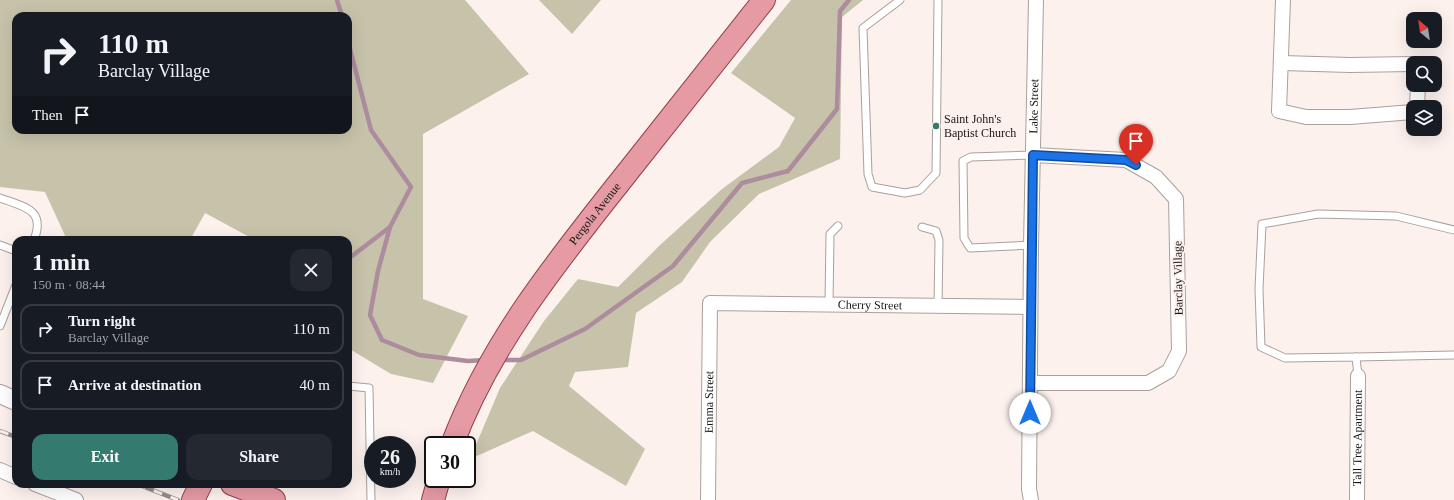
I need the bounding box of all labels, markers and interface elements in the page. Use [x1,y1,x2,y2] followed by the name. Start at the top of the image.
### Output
[1406,12,1442,48] north arrow
[1406,12,1442,136] map controls
[32,28,84,80] icon: right
[98,28,169,59] text: 110 m
[1406,56,1442,92] button: search
[98,61,210,81] text: Barclay Village
[1026,78,1041,134] street label: Lake Street
[1406,100,1442,136] button: layers
[71,104,93,126] icon: arrive
[32,107,63,123] text: Then
[944,112,1016,140] place label: Saint John's Baptist Church
[931,121,941,131] marker: Saint John's Baptist Church
[1119,124,1153,165] pin
[1125,130,1147,152] icon: arrive
[566,180,624,248] street label: Pergola Avenue
[1170,241,1186,315] street label: Barclay Village
[32,249,90,275] text: 1 min
[290,249,332,291] button: close
[32,277,105,292] text: 150 m · 08:44
[838,298,903,312] street label: Cherry Street
[68,313,135,329] text: Turn right
[34,318,56,340] icon: right
[293,321,330,337] text: 110 m
[68,330,149,345] text: Barclay Village
[702,370,716,433] street label: Emma Street
[34,374,56,396] icon: arrive
[68,377,201,393] text: Arrive at destination
[300,377,330,393] text: 40 m
[1350,389,1365,486] street label: Tall Tree Apartment
[1009,392,1051,434] position arrow
[32,434,178,480] button: Exit
[186,434,332,480] button: Share
[424,436,476,488] speed limit sign: 30
[380,446,400,468] text: 26
[380,466,400,477] text: km/h

